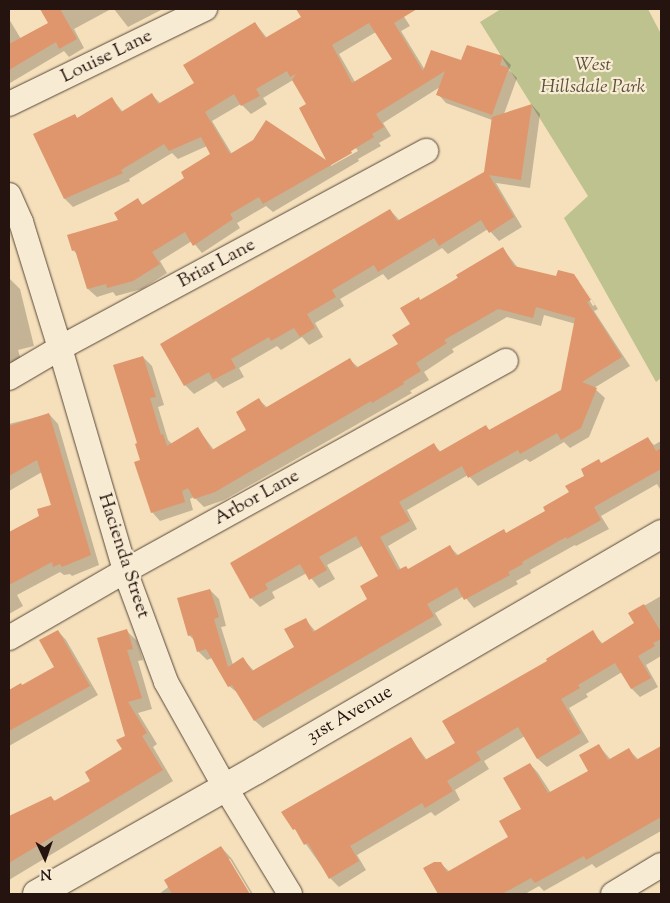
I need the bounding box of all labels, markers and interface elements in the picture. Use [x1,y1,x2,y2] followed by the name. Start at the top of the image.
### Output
[58,25,156,89] street label: Louise Lane
[541,55,645,99] park label: West Hillsdale Park
[174,234,260,294] street label: Briar Lane
[210,465,304,531] street label: Arbor Lane
[92,491,154,621] street label: Hacienda Street
[303,681,397,749] street label: 31st Avenue
[20,833,70,883] north arrow
[40,863,52,883] text: N

